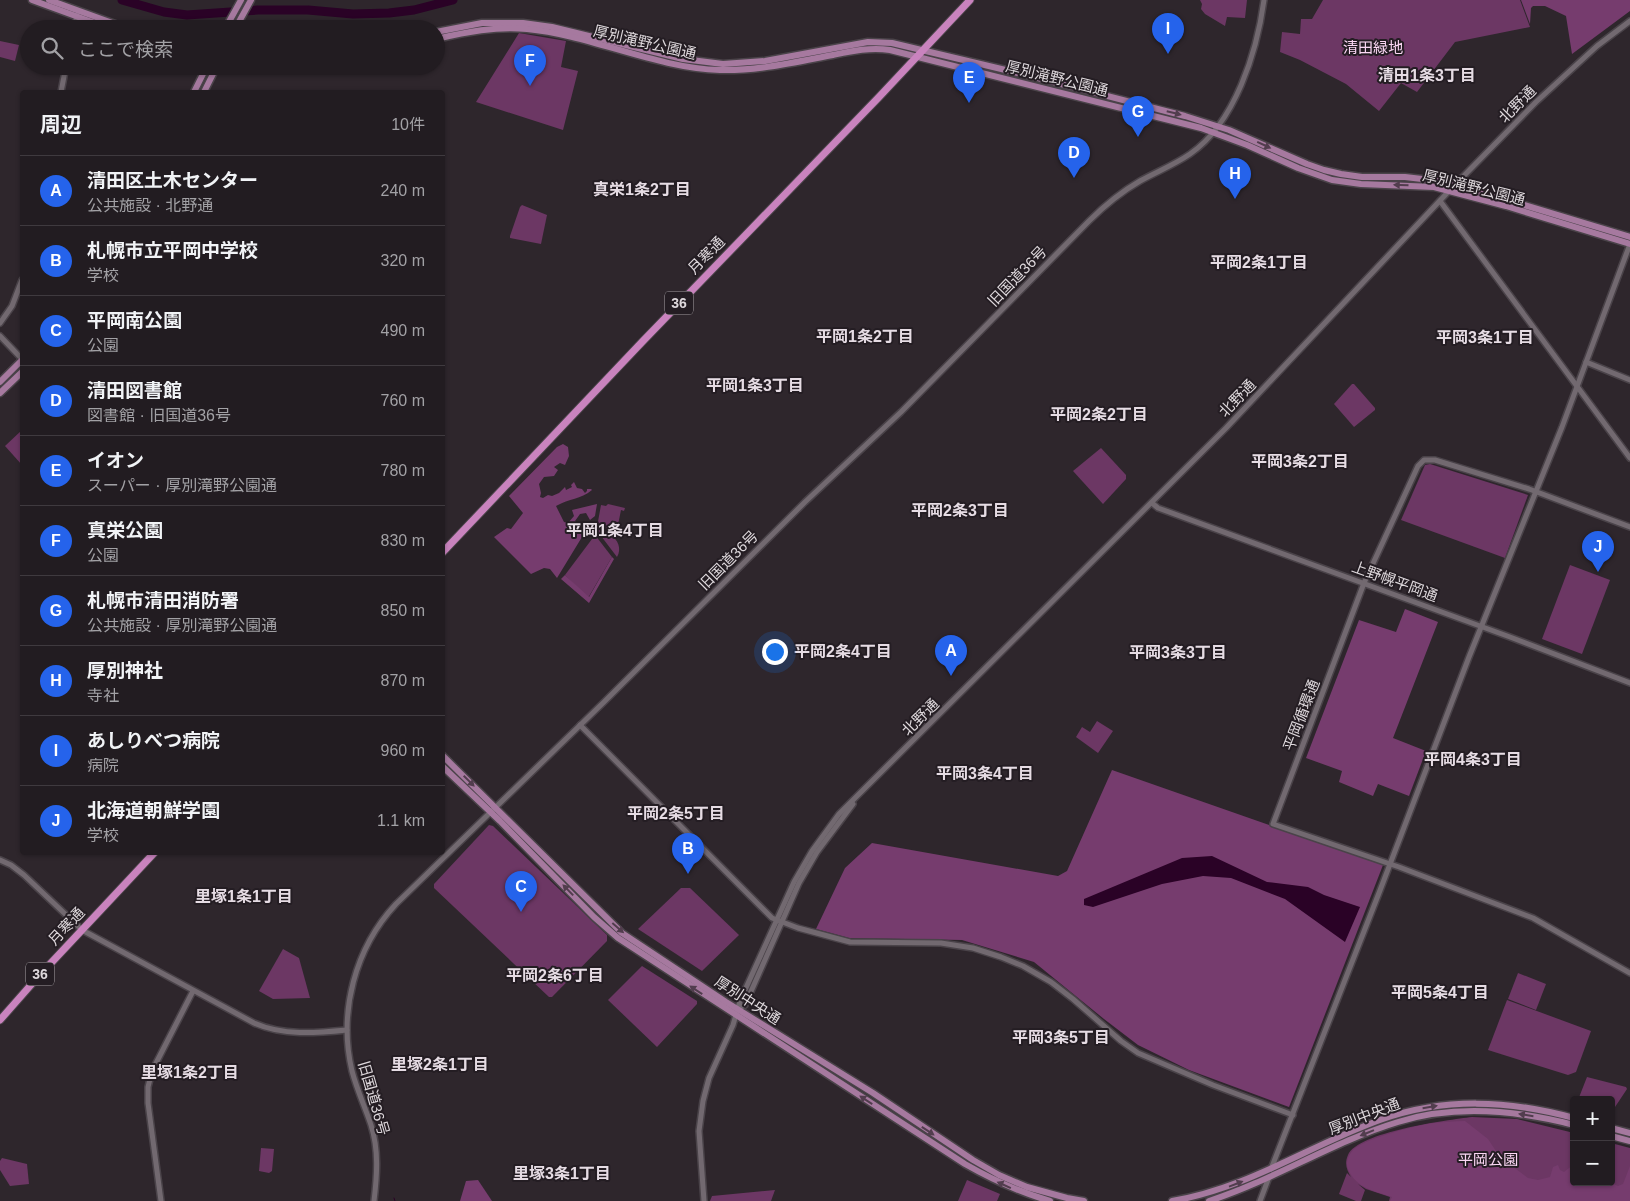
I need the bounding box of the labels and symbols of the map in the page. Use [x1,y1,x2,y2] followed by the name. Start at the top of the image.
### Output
[1152,13,1184,54] pin: I
[592,22,698,62] street label: 厚別滝野公園通
[1343,39,1403,56] park label: 清田緑地
[514,45,546,86] pin: F
[1004,57,1110,99] street label: 厚別滝野公園通
[953,62,985,103] pin: E
[1378,67,1476,84] district label: 清田1条3丁目
[1495,82,1539,126] street label: 北野通
[1122,96,1154,137] pin: G
[1166,109,1181,117] one-way arrow
[1058,137,1090,178] pin: D
[1257,141,1271,149] one-way arrow
[1219,158,1251,199] pin: H
[1421,166,1527,208] street label: 厚別滝野公園通
[1393,180,1409,188] one-way arrow
[593,181,691,198] district label: 真栄1条2丁目
[684,233,728,277] street label: 月寒通
[984,243,1050,309] street label: 旧国道36号
[1210,254,1308,271] district label: 平岡2条1丁目
[665,292,693,314] road number: 36
[816,328,914,345] district label: 平岡1条2丁目
[1436,329,1534,346] district label: 平岡3条1丁目
[1215,376,1259,420] street label: 北野通
[706,377,804,394] district label: 平岡1条3丁目
[1050,406,1148,423] district label: 平岡2条2丁目
[1251,453,1349,470] district label: 平岡3条2丁目
[911,502,1009,519] district label: 平岡2条3丁目
[566,522,664,539] district label: 平岡1条4丁目
[695,527,761,593] street label: 旧国道36号
[1582,531,1614,572] pin: J
[1350,558,1440,604] street label: 上野幌平岡通
[935,635,967,676] pin: A
[762,639,788,665] your location
[794,643,892,660] district label: 平岡2条4丁目
[1129,644,1227,661] district label: 平岡3条3丁目
[1280,677,1322,753] street label: 平岡循環通
[898,695,942,739] street label: 北野通
[1424,751,1522,768] district label: 平岡4条3丁目
[936,765,1034,782] district label: 平岡3条4丁目
[463,775,475,787] one-way arrow
[627,805,725,822] district label: 平岡2条5丁目
[672,833,704,874] pin: B
[505,871,537,912] pin: C
[562,884,574,896] one-way arrow
[195,888,293,905] district label: 里塚1条1丁目
[44,904,88,948] street label: 月寒通
[611,922,623,934] one-way arrow
[26,962,54,986] road number: 36
[506,967,604,984] district label: 平岡2条6丁目
[712,972,784,1028] street label: 厚別中央通
[1391,984,1489,1001] district label: 平岡5条4丁目
[689,985,702,994] one-way arrow
[1012,1029,1110,1046] district label: 平岡3条5丁目
[391,1056,489,1073] district label: 里塚2条1丁目
[355,1059,393,1137] street label: 旧国道36号
[141,1064,239,1081] district label: 里塚1条2丁目
[860,1095,873,1104] one-way arrow
[1326,1095,1402,1137] street label: 厚別中央通
[1422,1103,1438,1111] one-way arrow
[1518,1110,1534,1118] one-way arrow
[921,1126,935,1136] one-way arrow
[1360,1130,1374,1138] one-way arrow
[1458,1151,1518,1168] park label: 平岡公園
[513,1165,611,1182] district label: 里塚3条1丁目
[1228,1180,1243,1187] one-way arrow
[997,1181,1011,1189] one-way arrow

